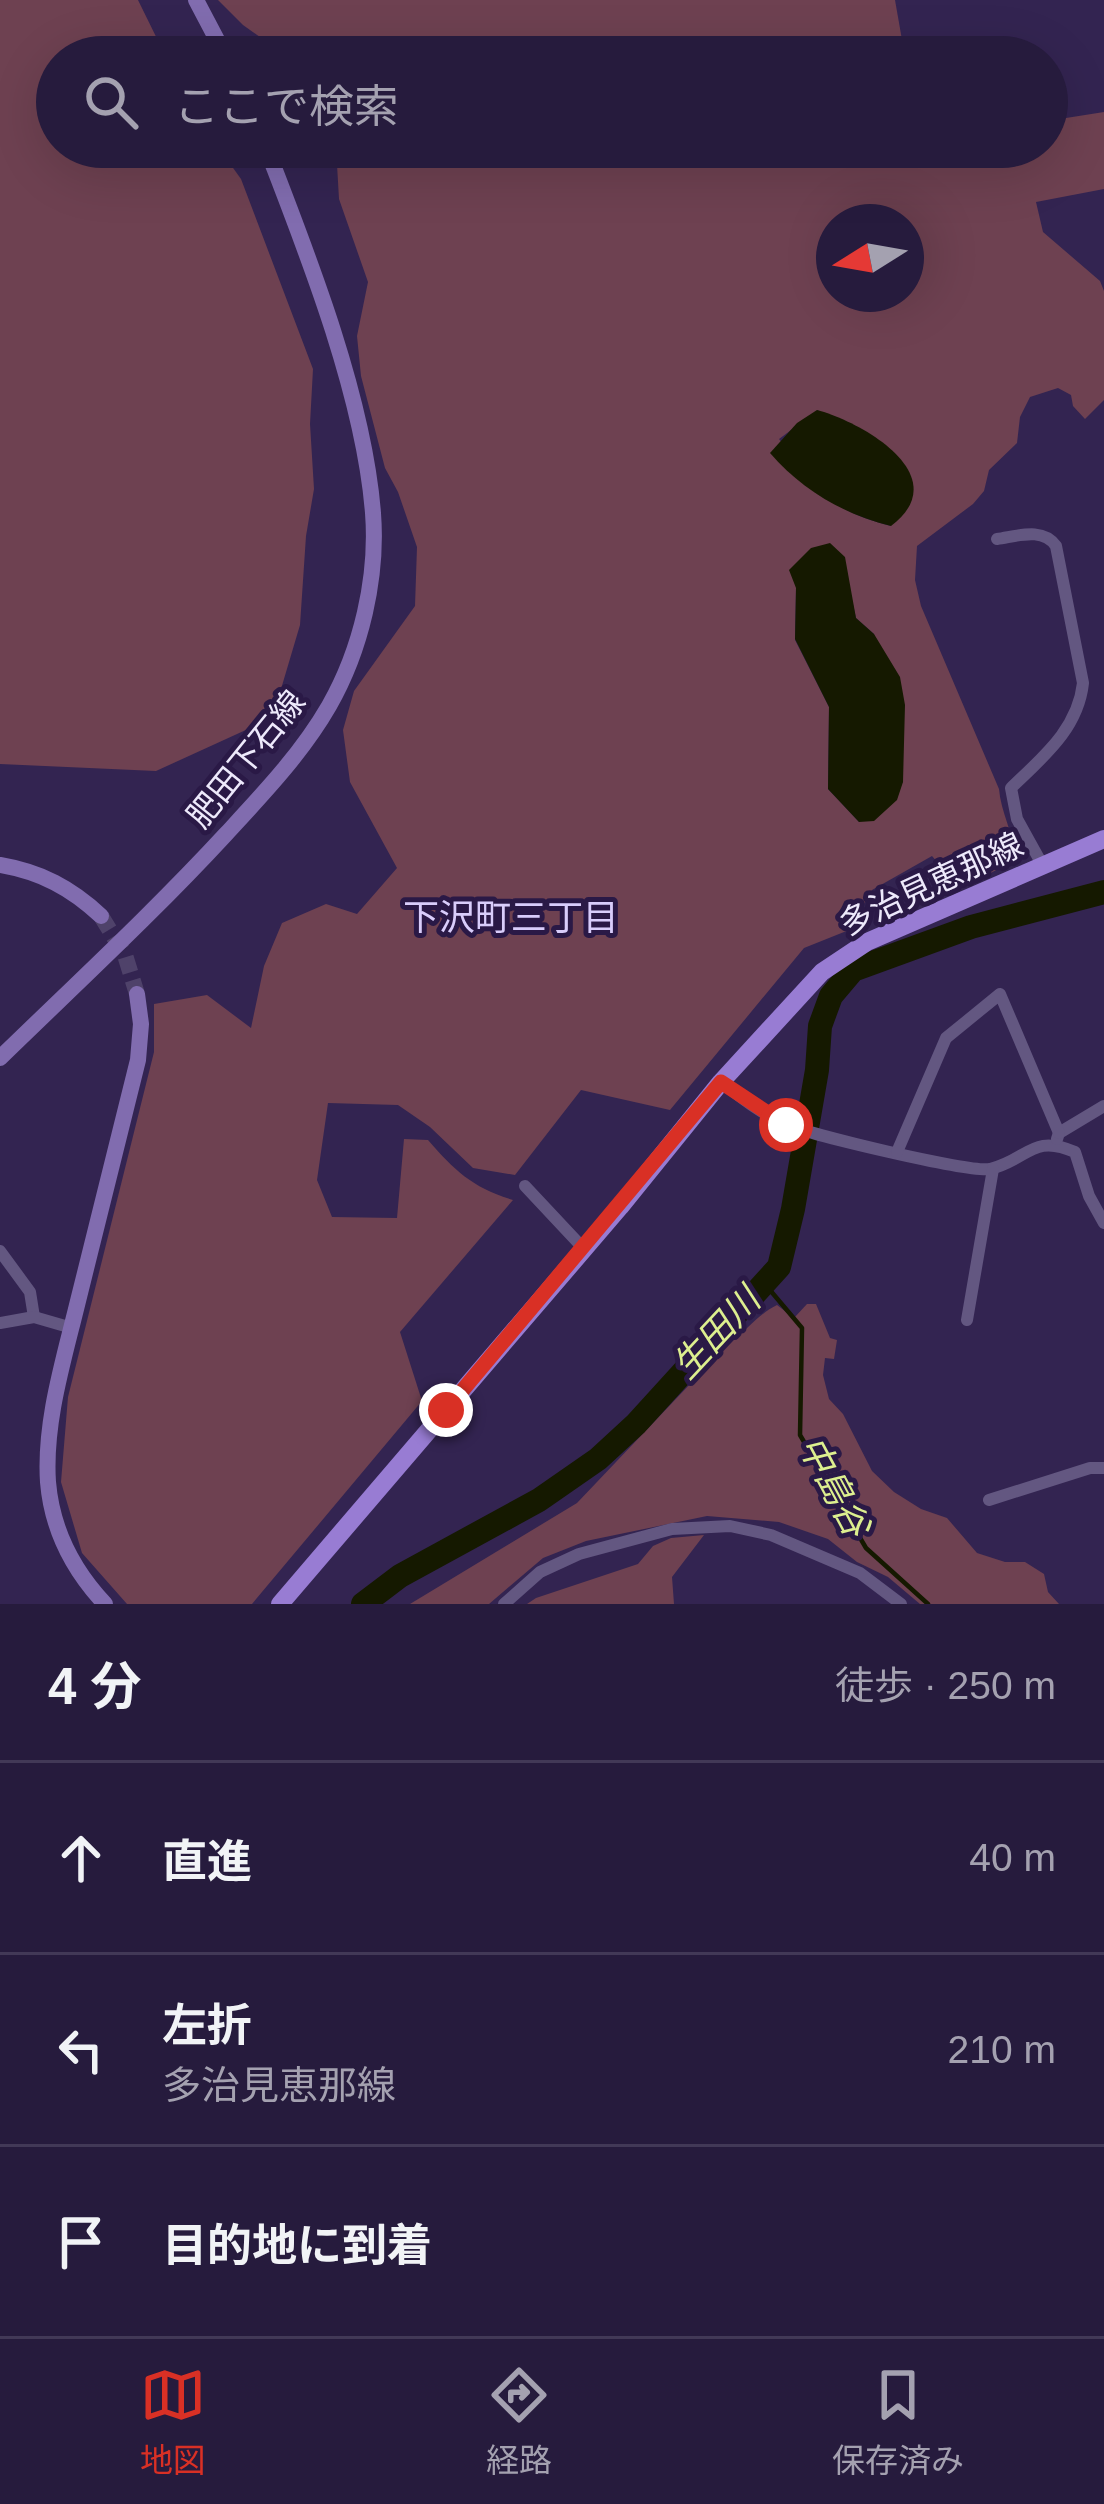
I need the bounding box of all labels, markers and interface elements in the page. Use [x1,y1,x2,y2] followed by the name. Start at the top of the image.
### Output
[36,36,1068,168] search box
[78,69,144,135] icon: search
[174,81,399,132] text: ここで検索
[816,204,924,312] north arrow
[180,683,312,835] street label: 肥田下石線
[833,825,1029,943] street label: 多治見恵那線
[403,897,619,938] district label: 下沢町三丁目
[759,1098,813,1152] route start
[664,1277,771,1386] water label: 生田川
[419,1383,473,1437] route end
[791,1429,879,1546] water label: 中島谷
[48,1658,142,1715] text: 4 分
[835,1664,1056,1707] text: 徒歩 · 250 m
[48,1825,114,1891] icon: ahead
[162,1836,252,1887] text: 直進
[969,1836,1056,1879] text: 40 m
[162,2000,252,2051] text: 左折
[48,2017,114,2083] icon: left
[948,2028,1056,2071] text: 210 m
[162,2064,396,2107] text: 多治見恵那線
[48,2209,114,2275] icon: arrive
[162,2220,432,2271] text: 目的地に到着
[140,2362,206,2482] tab: 地図
[486,2362,552,2482] tab: 経路
[832,2362,964,2482] tab: 保存済み

